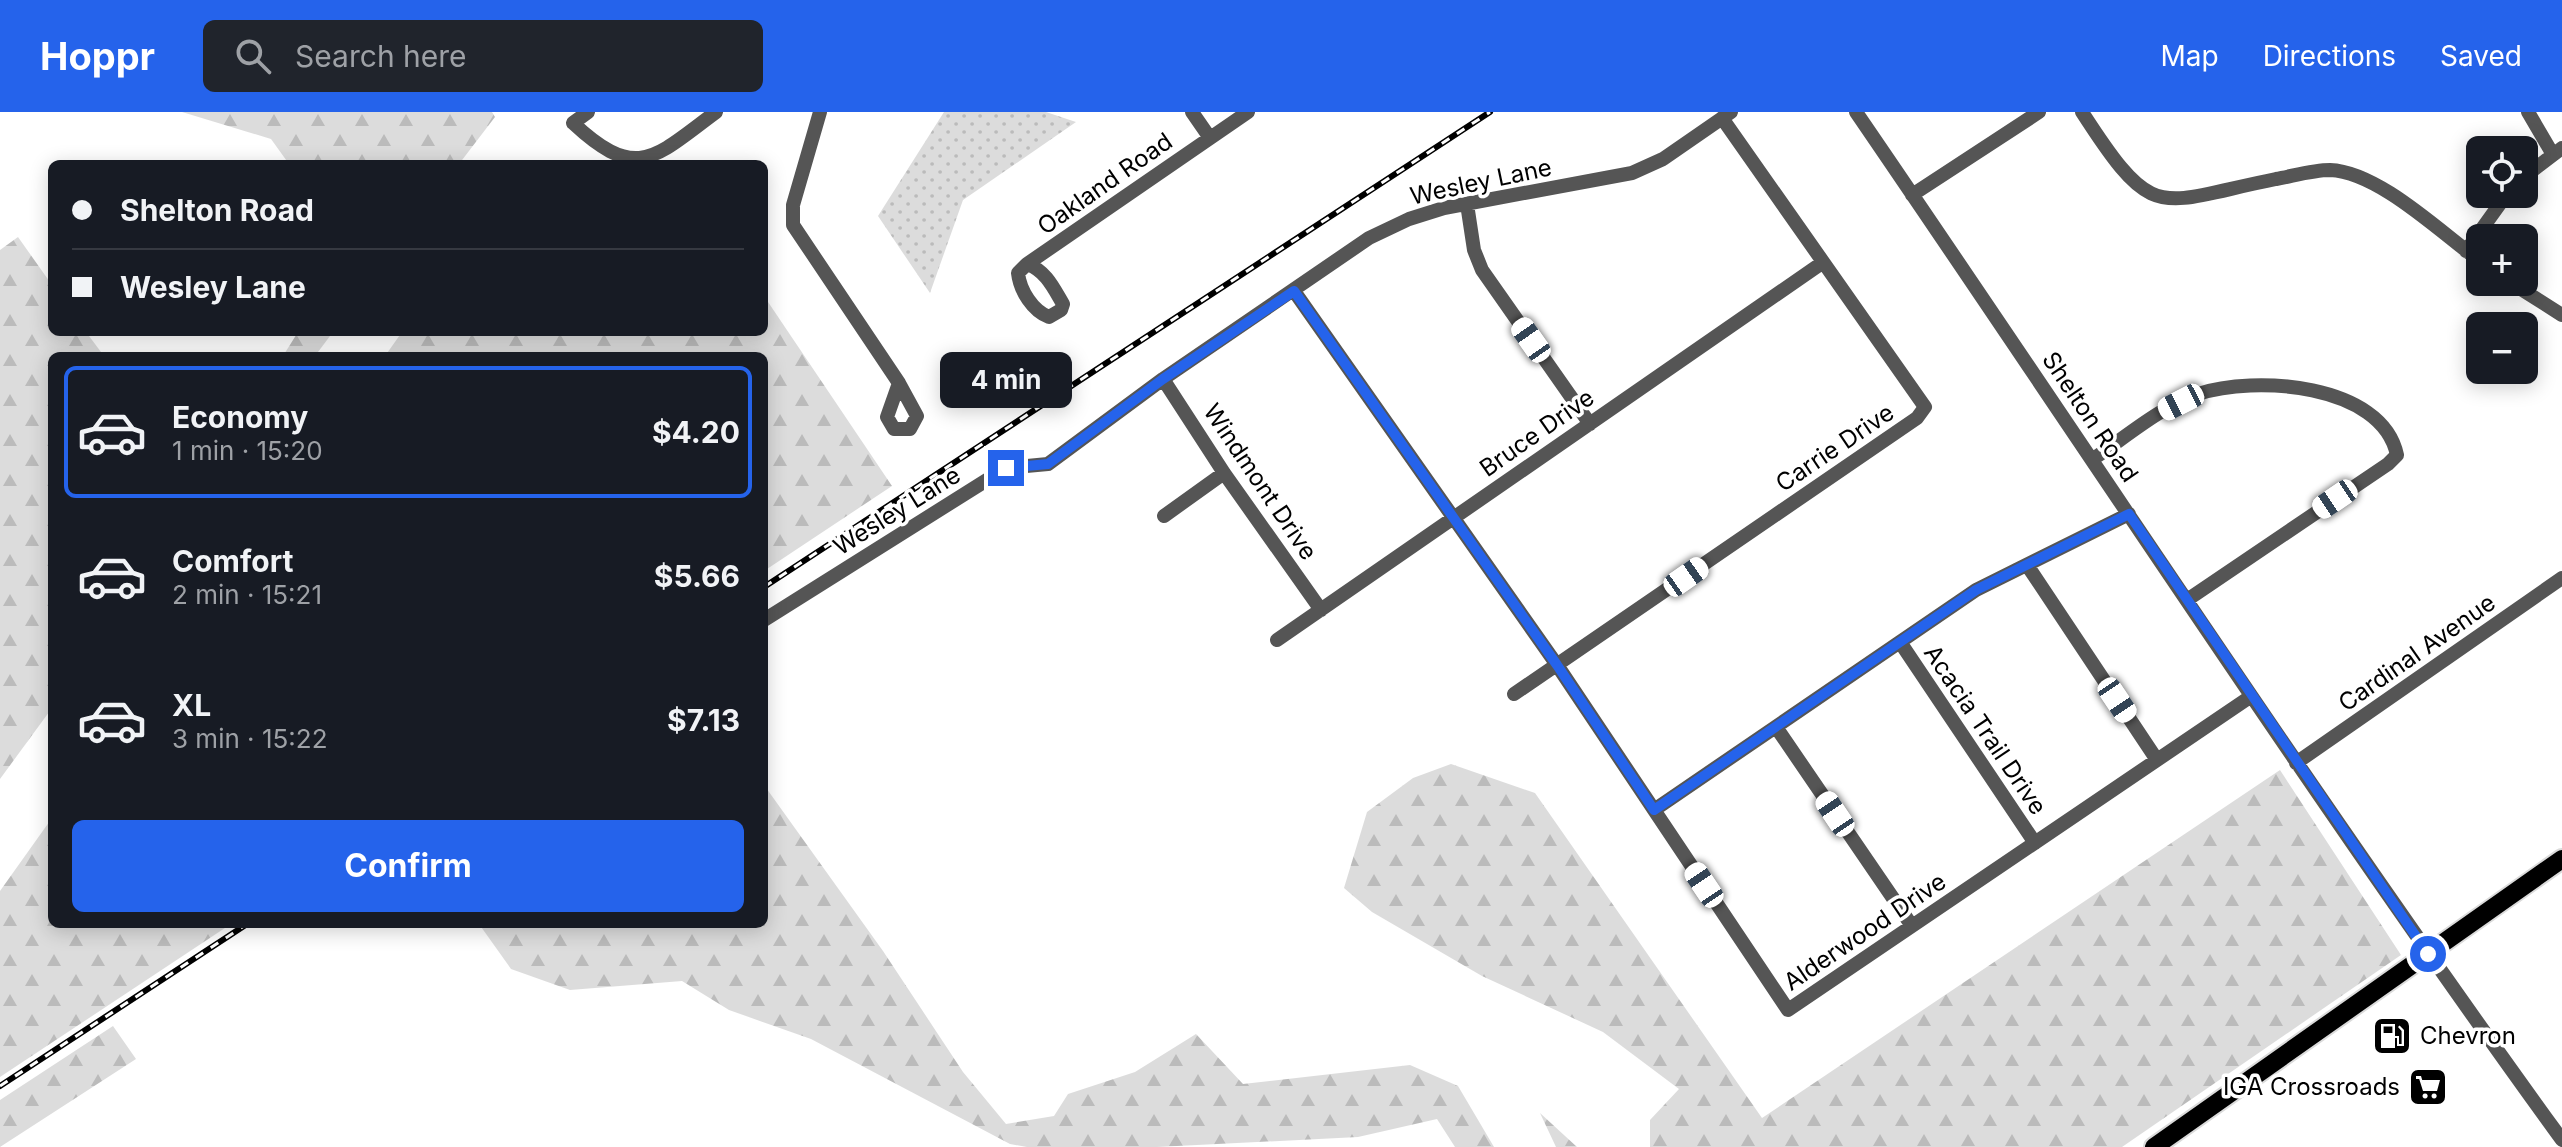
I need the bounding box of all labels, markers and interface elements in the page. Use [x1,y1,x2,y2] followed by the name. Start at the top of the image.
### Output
[203,20,763,92] search box
[40,33,155,79] text: Hoppr
[231,34,275,78] icon: search
[295,38,467,74] text: Search here
[2160,39,2219,73] text: Map
[2263,39,2396,73] text: Directions
[2440,39,2522,73] text: Saved
[1032,126,1178,241] street label: Oakland Road
[2466,136,2538,384] map controls
[2466,136,2538,208] button: locate
[1408,152,1554,211] street label: Wesley Lane
[120,192,314,228] text: Shelton Road
[2466,224,2538,296] button: +
[120,269,306,305] text: Wesley Lane
[2466,312,2538,384] button: −
[1507,313,1555,367] car
[2036,346,2145,487] street label: Shelton Road
[940,352,1072,408] callout: 4 min
[971,364,1041,395] text: 4 min
[2154,380,2208,424] car
[1474,383,1599,483] street label: Bruce Drive
[76,396,148,468] icon: car
[1197,398,1323,565] street label: Windmont Drive
[1770,398,1899,498] street label: Carrie Drive
[172,399,308,435] text: Economy
[652,414,740,450] text: $4.20
[172,435,323,466] text: 1 min · 15:20
[988,450,1024,486] route end
[828,460,965,561] street label: Wesley Lane
[2308,476,2362,522] car
[76,540,148,612] icon: car
[172,543,293,579] text: Comfort
[1659,553,1713,601] car
[654,558,740,594] text: $5.66
[172,579,322,610] text: 2 min · 15:21
[2333,588,2501,717] street label: Cardinal Avenue
[1918,639,2053,820] street label: Acacia Trail Drive
[2094,673,2140,727] car
[76,684,148,756] icon: car
[172,687,211,723] text: XL
[667,702,740,738] text: $7.13
[172,723,328,754] text: 3 min · 15:22
[1812,787,1858,841] car
[72,820,744,912] button: Confirm
[1681,858,1727,912] car
[1778,867,1951,997] street label: Alderwood Drive
[2410,936,2446,972] route start
[2371,1015,2413,1057] fuel station icon: Chevron
[2420,1021,2516,1050] place label: Chevron
[2407,1066,2449,1108] supermarket icon: IGA Crossroads
[2223,1072,2400,1101] place label: IGA Crossroads

